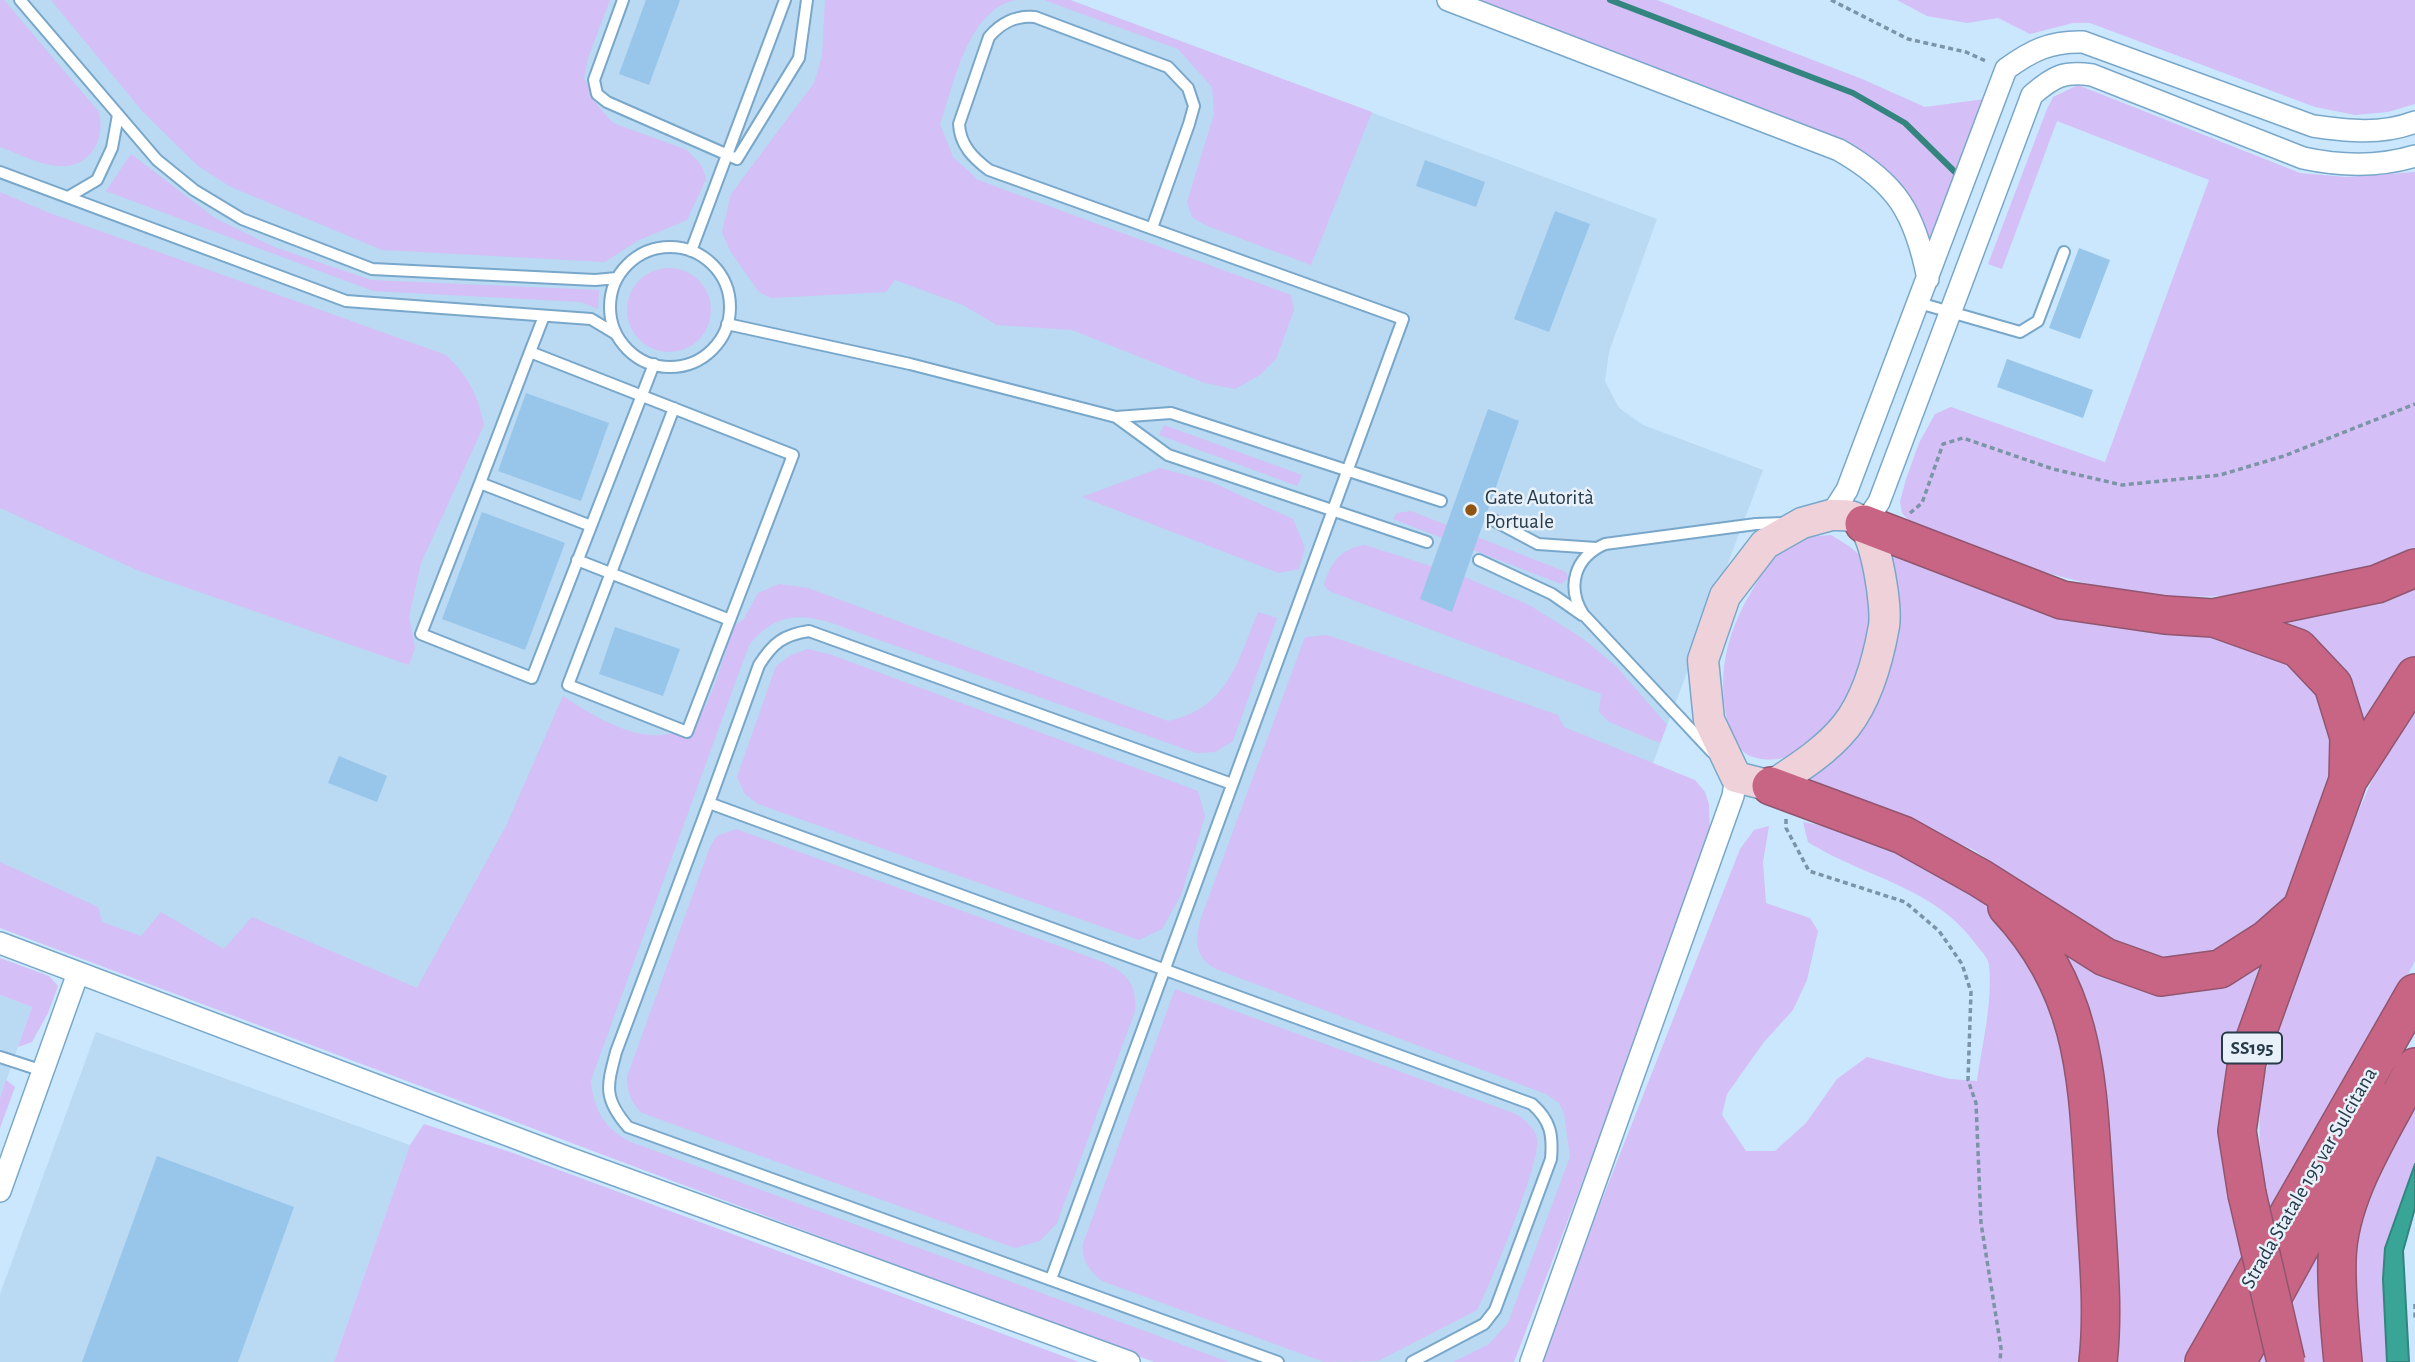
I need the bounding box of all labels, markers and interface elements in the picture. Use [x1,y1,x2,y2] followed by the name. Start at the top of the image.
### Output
[1485,485,1594,535] place label: Gate Autorità Portuale
[1463,502,1479,518] marker: Gate Autorità Portuale
[2222,1032,2282,1064] road number: SS195
[2235,1063,2383,1293] street label: Strada Statale 195 var Sulcitana

